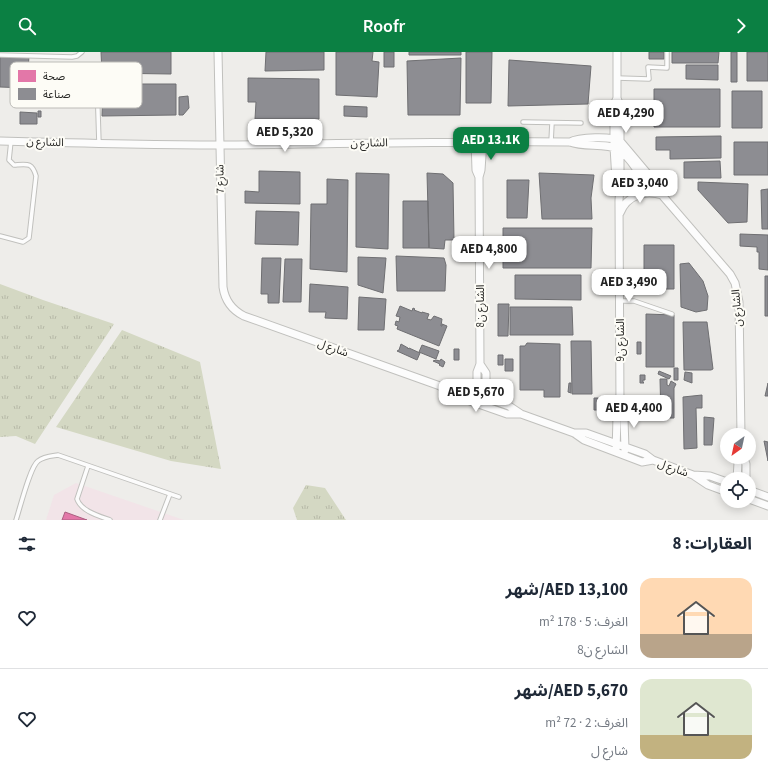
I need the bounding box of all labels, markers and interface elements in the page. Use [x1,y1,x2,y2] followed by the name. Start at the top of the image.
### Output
[363,14,405,39] text: Roofr
[16,15,38,37] icon: search
[730,15,752,37] icon: forward
[10,62,142,108] legend
[43,69,65,84] text: صحة
[43,87,71,102] text: صناعة
[580,100,672,134] pin: AED 4,290
[598,104,654,122] text: AED 4,290
[239,119,331,153] pin: AED 5,320
[257,123,313,141] text: AED 5,320
[445,127,537,161] pin: AED 13.1K
[462,131,520,149] text: AED 13.1K
[26,134,64,150] street label: الشارع ن
[350,135,388,151] street label: الشارع ن
[212,164,228,194] street label: شارع 7
[594,170,686,204] pin: AED 3,040
[612,174,668,192] text: AED 3,040
[443,236,535,270] pin: AED 4,800
[461,240,517,258] text: AED 4,800
[583,269,675,303] pin: AED 3,490
[601,273,657,291] text: AED 3,490
[473,285,488,327] street label: الشارع ن8
[728,289,746,327] street label: الشارع ن
[613,319,628,361] street label: الشارع ن9
[316,336,351,361] street label: شارع ل
[430,379,522,413] pin: AED 5,670
[448,383,504,401] text: AED 5,670
[588,395,680,429] pin: AED 4,400
[606,399,662,417] text: AED 4,400
[720,428,756,464] north arrow
[720,428,756,508] map controls
[656,456,691,481] street label: شارع ل
[720,472,756,508] button: locate
[672,532,752,556] text: العقارات: 8
[16,533,38,555] icon: filters
[505,578,628,602] text: AED 13,100/شهر
[672,594,720,642] icon: home
[16,607,38,629] icon: heart
[539,613,628,631] text: الغرف: 5 · 178 m²
[577,641,628,659] text: الشارع ن8
[514,679,628,703] text: AED 5,670/شهر
[672,695,720,743] icon: home
[16,708,38,730] icon: heart
[545,714,628,732] text: الغرف: 2 · 72 m²
[591,742,628,760] text: شارع ل

